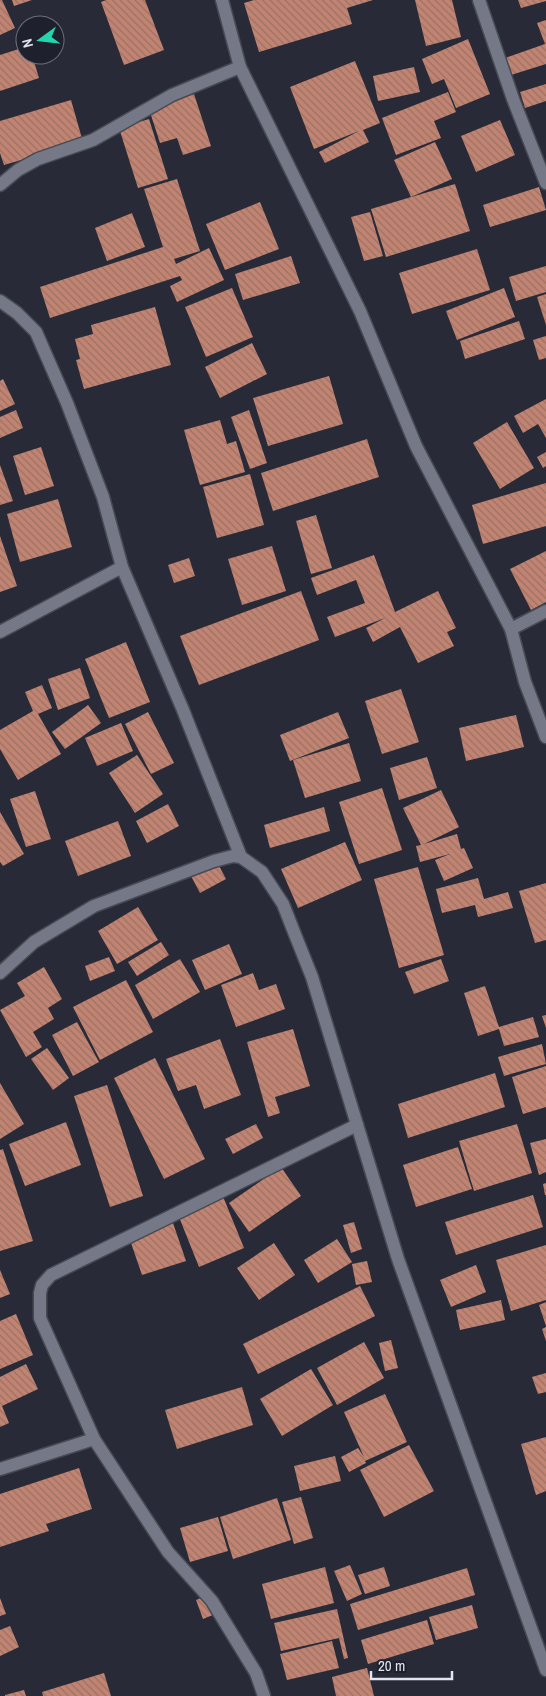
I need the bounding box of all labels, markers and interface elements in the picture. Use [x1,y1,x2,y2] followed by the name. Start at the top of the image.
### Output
[15,15,65,65] north arrow
[18,37,37,50] text: N
[371,1648,452,1680] scale bar
[378,1655,405,1676] text: 20 m

